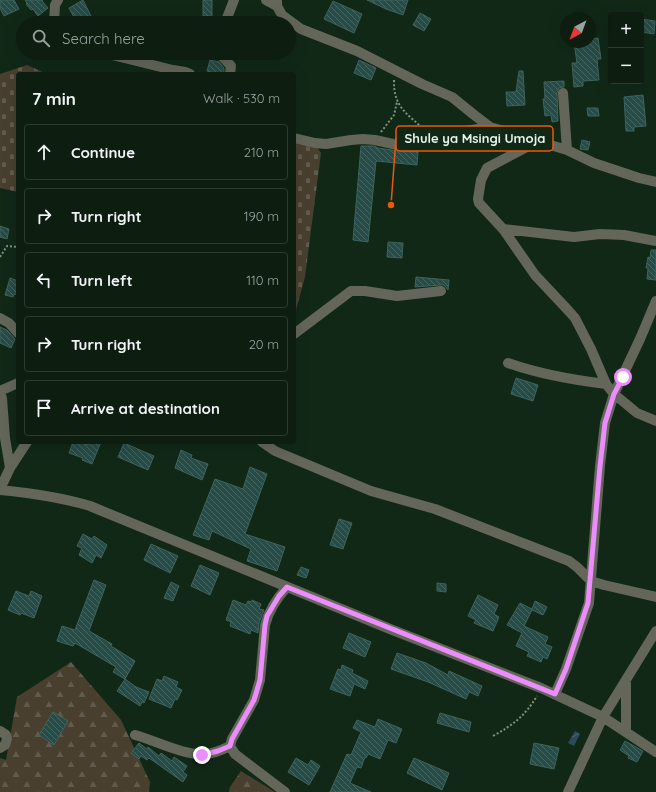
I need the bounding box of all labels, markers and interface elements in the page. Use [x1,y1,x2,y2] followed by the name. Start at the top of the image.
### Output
[560,12,596,48] north arrow
[608,12,644,84] map controls
[608,12,644,48] button: +
[16,16,296,60] search box
[30,27,52,49] icon: search
[62,29,145,48] text: Search here
[608,48,644,84] button: −
[32,88,76,109] text: 7 min
[203,90,280,106] text: Walk · 530 m
[396,126,553,151] callout: Shule ya Msingi Umoja
[405,130,545,146] text: Shule ya Msingi Umoja
[33,141,55,163] icon: ahead
[71,143,135,162] text: Continue
[244,144,279,160] text: 210 m
[33,205,55,227] icon: right
[71,207,142,226] text: Turn right
[244,208,279,224] text: 190 m
[33,269,55,291] icon: left
[71,271,133,290] text: Turn left
[246,272,279,288] text: 110 m
[33,333,55,355] icon: right
[71,335,142,354] text: Turn right
[249,336,279,352] text: 20 m
[614,368,632,386] route start
[33,397,55,419] icon: arrive
[71,399,220,418] text: Arrive at destination
[193,746,211,764] route end

